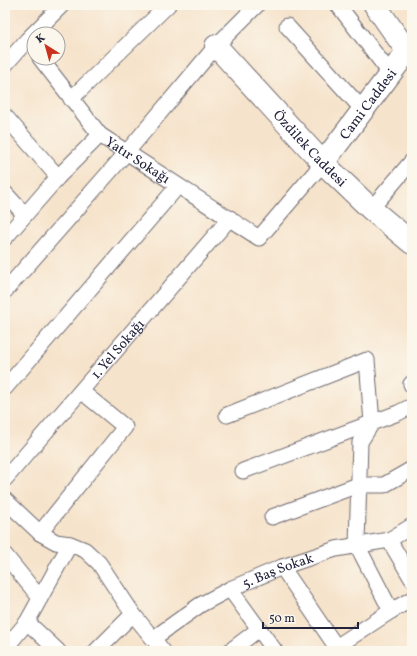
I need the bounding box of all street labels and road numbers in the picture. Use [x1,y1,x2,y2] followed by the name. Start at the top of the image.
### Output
[336,65,402,144] street label: Cami Caddesi
[268,106,350,192] street label: Özdilek Caddesi
[101,133,173,189] street label: Yatır Sokağı
[87,316,150,384] street label: 1. Yel Sokağı
[240,549,316,594] street label: 5. Baş Sokak

